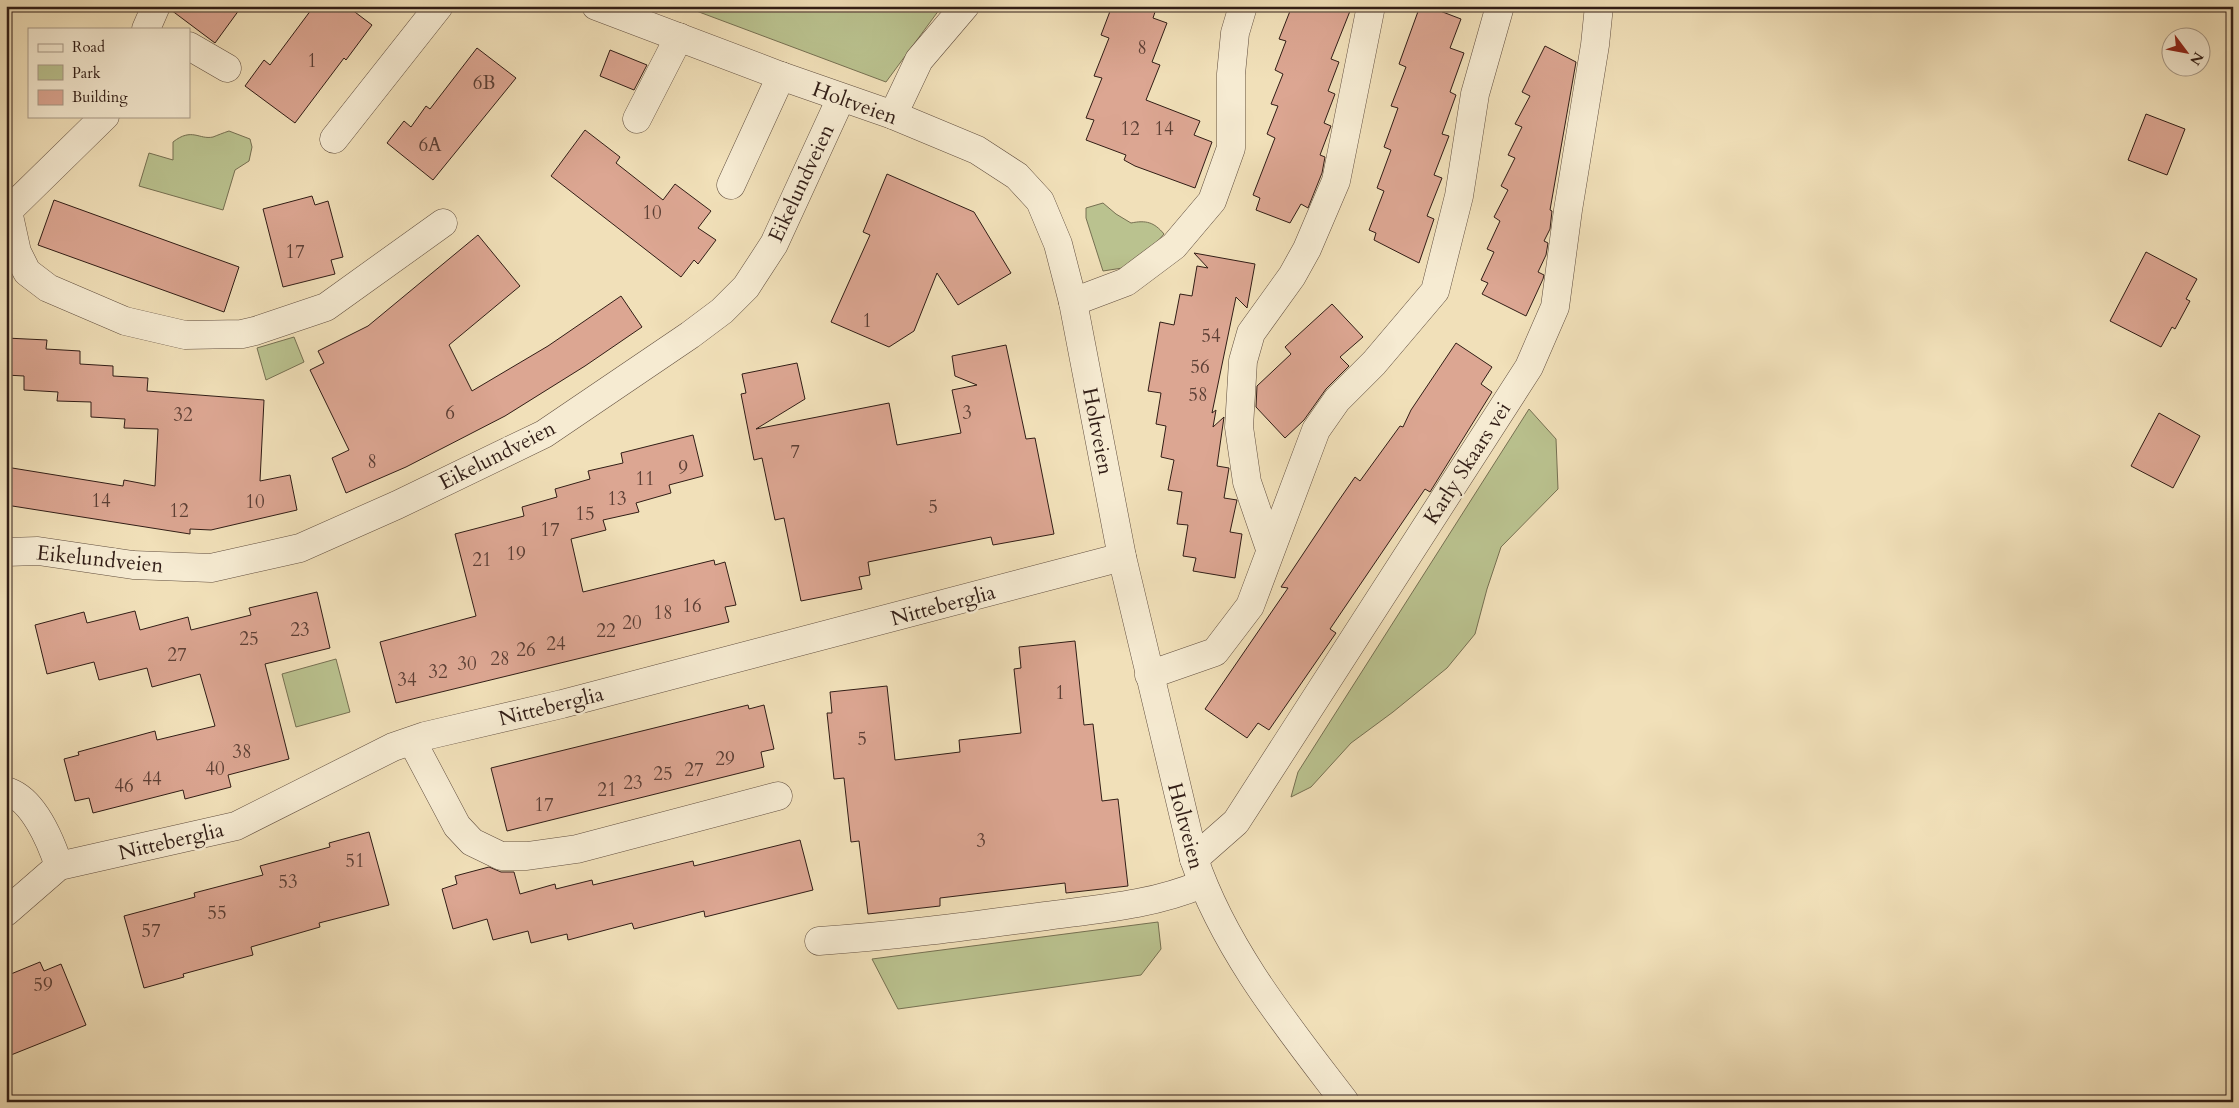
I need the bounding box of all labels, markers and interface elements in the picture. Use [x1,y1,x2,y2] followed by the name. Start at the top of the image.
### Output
[28,28,190,118] legend
[2162,28,2212,78] north arrow
[1137,35,1147,61] house number: 8
[72,37,105,57] text: Road
[307,48,317,74] house number: 1
[2185,48,2208,69] text: N
[72,63,101,83] text: Park
[473,70,495,96] house number: 6B
[808,75,901,132] street label: Holtveien
[72,87,128,107] text: Building
[1120,116,1140,142] house number: 12
[1154,116,1174,142] house number: 14
[761,119,841,247] street label: Eikelundveien
[418,132,442,158] house number: 6A
[642,200,662,226] house number: 10
[285,239,305,265] house number: 17
[862,308,872,334] house number: 1
[1201,323,1221,349] house number: 54
[1190,354,1210,380] house number: 56
[1188,382,1208,408] house number: 58
[1075,385,1120,477] street label: Holtveien
[1417,396,1518,530] street label: Karly Skaars vei
[445,400,455,426] house number: 6
[962,400,972,426] house number: 3
[173,402,193,428] house number: 32
[434,414,561,497] street label: Eikelundveien
[790,439,800,465] house number: 7
[367,449,377,475] house number: 8
[678,455,688,481] house number: 9
[635,466,655,492] house number: 11
[607,486,627,512] house number: 13
[91,488,111,514] house number: 14
[245,489,265,515] house number: 10
[928,494,938,520] house number: 5
[169,498,189,524] house number: 12
[575,501,595,527] house number: 15
[540,517,560,543] house number: 17
[35,538,165,581] street label: Eikelundveien
[506,541,526,567] house number: 19
[472,547,492,573] house number: 21
[888,578,999,633] street label: Nitteberglia
[682,593,702,619] house number: 16
[653,600,673,626] house number: 18
[622,610,642,636] house number: 20
[290,617,310,643] house number: 23
[596,618,616,644] house number: 22
[239,626,259,652] house number: 25
[546,631,566,657] house number: 24
[516,637,536,663] house number: 26
[167,642,187,668] house number: 27
[490,646,510,672] house number: 28
[457,651,477,677] house number: 30
[428,659,448,685] house number: 32
[397,667,417,693] house number: 34
[496,679,607,734] street label: Nitteberglia
[1055,680,1065,706] house number: 1
[857,726,867,752] house number: 5
[232,739,252,765] house number: 38
[715,746,735,772] house number: 29
[205,756,225,782] house number: 40
[684,757,704,783] house number: 27
[653,761,673,787] house number: 25
[142,766,162,792] house number: 44
[623,770,643,796] house number: 23
[114,773,134,799] house number: 46
[597,777,617,803] house number: 21
[1160,780,1211,873] street label: Holtveien
[534,792,554,818] house number: 17
[116,815,227,868] street label: Nitteberglia
[976,828,986,854] house number: 3
[345,848,365,874] house number: 51
[278,869,298,895] house number: 53
[207,900,227,926] house number: 55
[141,918,161,944] house number: 57
[33,972,53,998] house number: 59

